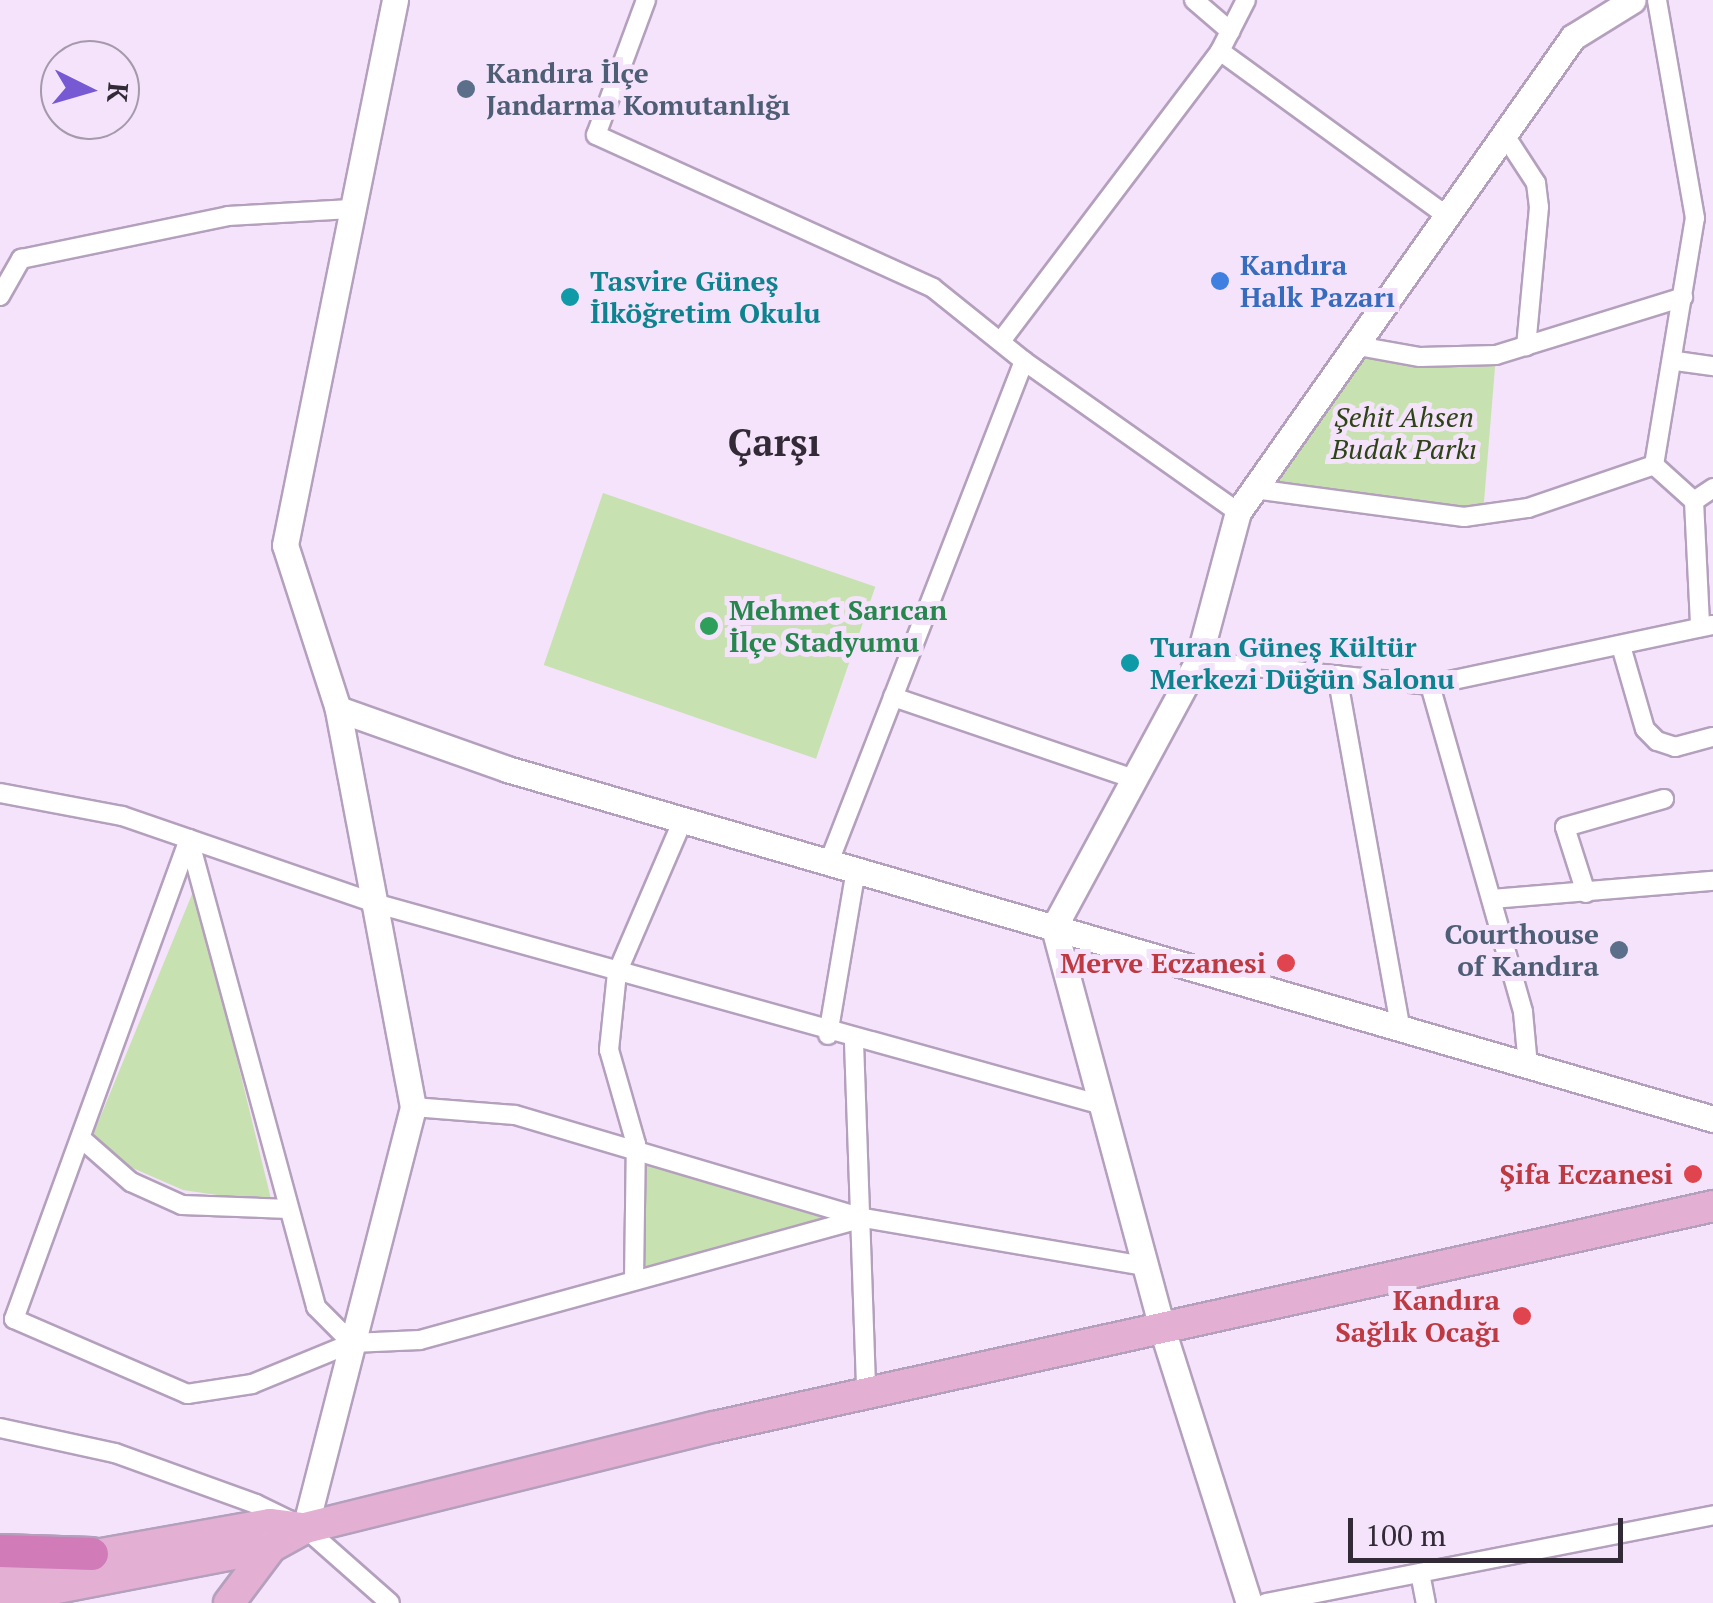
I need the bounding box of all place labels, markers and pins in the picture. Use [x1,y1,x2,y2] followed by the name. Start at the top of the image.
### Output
[486,56,790,122] place label: Kandıra İlçe Jandarma Komutanlığı
[455,78,477,100] marker: Kandıra İlçe Jandarma Komutanlığı
[1240,248,1395,314] place label: Kandıra Halk Pazarı
[590,264,821,330] place label: Tasvire Güneş İlköğretim Okulu
[1209,270,1231,292] marker: Kandıra Halk Pazarı
[559,286,581,308] marker: Tasvire Güneş İlköğretim Okulu
[729,593,947,659] place label: Mehmet Sarıcan İlçe Stadyumu
[698,615,720,637] marker: Mehmet Sarıcan İlçe Stadyumu
[1150,630,1455,696] place label: Turan Güneş Kültür Merkezi Düğün Salonu
[1119,652,1141,674] marker: Turan Güneş Kültür Merkezi Düğün Salonu
[1444,917,1599,983] place label: Courthouse of Kandıra
[1608,939,1630,961] marker: Courthouse of Kandıra
[1060,946,1266,980] place label: Merve Eczanesi
[1275,952,1297,974] marker: Merve Eczanesi
[1500,1157,1673,1191] place label: Şifa Eczanesi
[1682,1163,1704,1185] marker: Şifa Eczanesi
[1335,1283,1500,1349] place label: Kandıra Sağlık Ocağı
[1509,1303,1535,1329] marker: Kandıra Sağlık Ocağı

